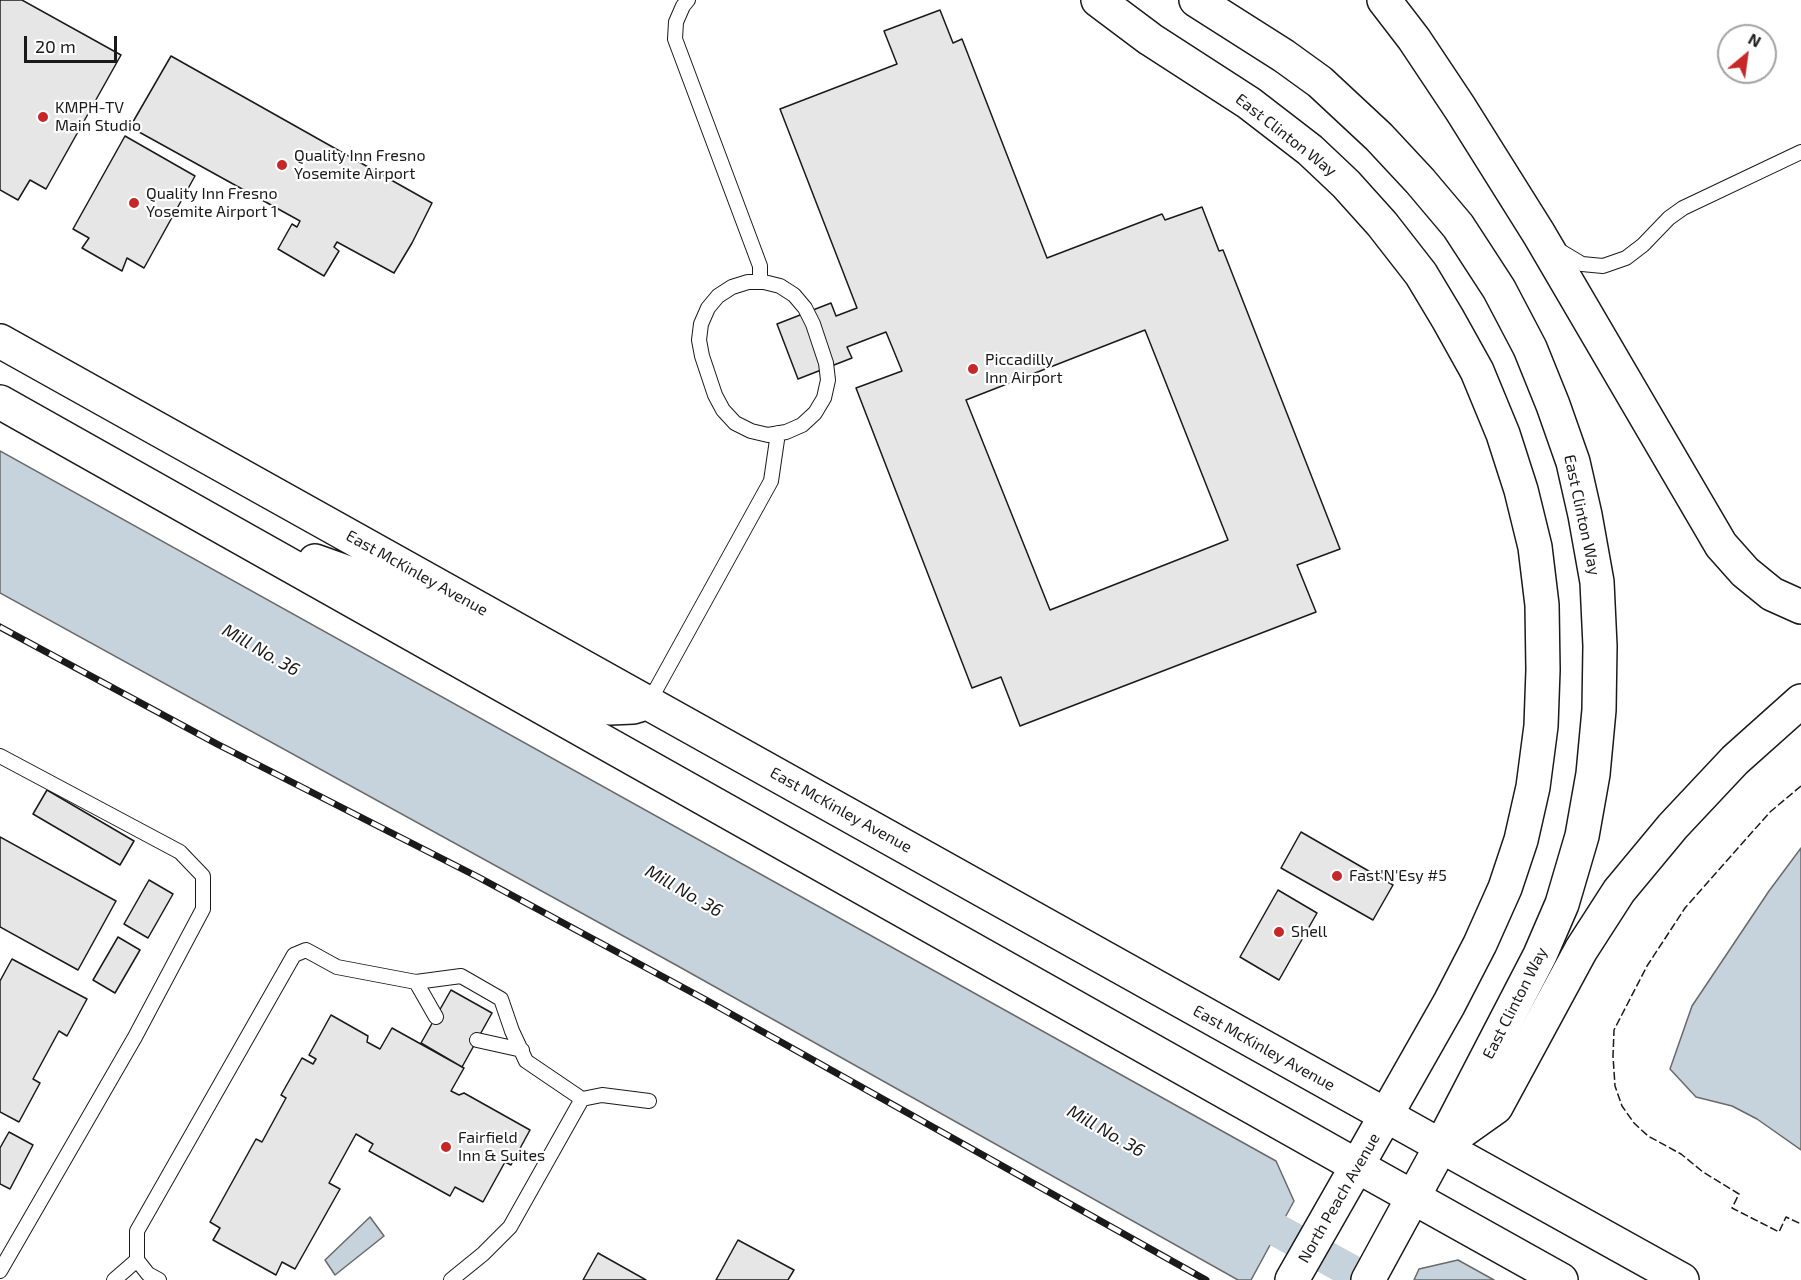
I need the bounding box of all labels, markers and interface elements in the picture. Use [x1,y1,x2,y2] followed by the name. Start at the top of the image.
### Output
[27,24,120,62] scale bar
[1717,24,1777,84] north arrow
[1745,28,1765,51] text: N
[35,35,76,57] text: 20 m
[1232,90,1340,180] street label: East Clinton Way
[55,98,141,136] place label: KMPH-TV Main Studio
[36,110,50,124] marker: KMPH-TV Main Studio
[294,146,425,184] place label: Quality Inn Fresno Yosemite Airport
[275,158,289,172] marker: Quality Inn Fresno Yosemite Airport
[146,184,277,222] place label: Quality Inn Fresno Yosemite Airport 1
[127,196,141,210] marker: Quality Inn Fresno Yosemite Airport 1
[985,350,1063,388] place label: Piccadilly Inn Airport
[966,362,980,376] marker: Piccadilly Inn Airport
[1560,453,1604,577] street label: East Clinton Way
[343,526,491,620] street label: East McKinley Avenue
[218,619,304,681] water label: Mill No. 36
[767,763,915,857] street label: East McKinley Avenue
[641,860,727,922] water label: Mill No. 36
[1349,866,1447,886] place label: Fast'N'Esy #5
[1330,869,1344,883] marker: Fast'N'Esy #5
[1291,922,1327,942] place label: Shell
[1272,925,1286,939] marker: Shell
[1479,944,1551,1062] street label: East Clinton Way
[1190,1001,1338,1095] street label: East McKinley Avenue
[1063,1100,1149,1162] water label: Mill No. 36
[458,1128,545,1166] place label: Fairfield Inn & Suites
[1294,1130,1384,1266] street label: North Peach Avenue
[439,1140,453,1154] marker: Fairfield Inn & Suites

